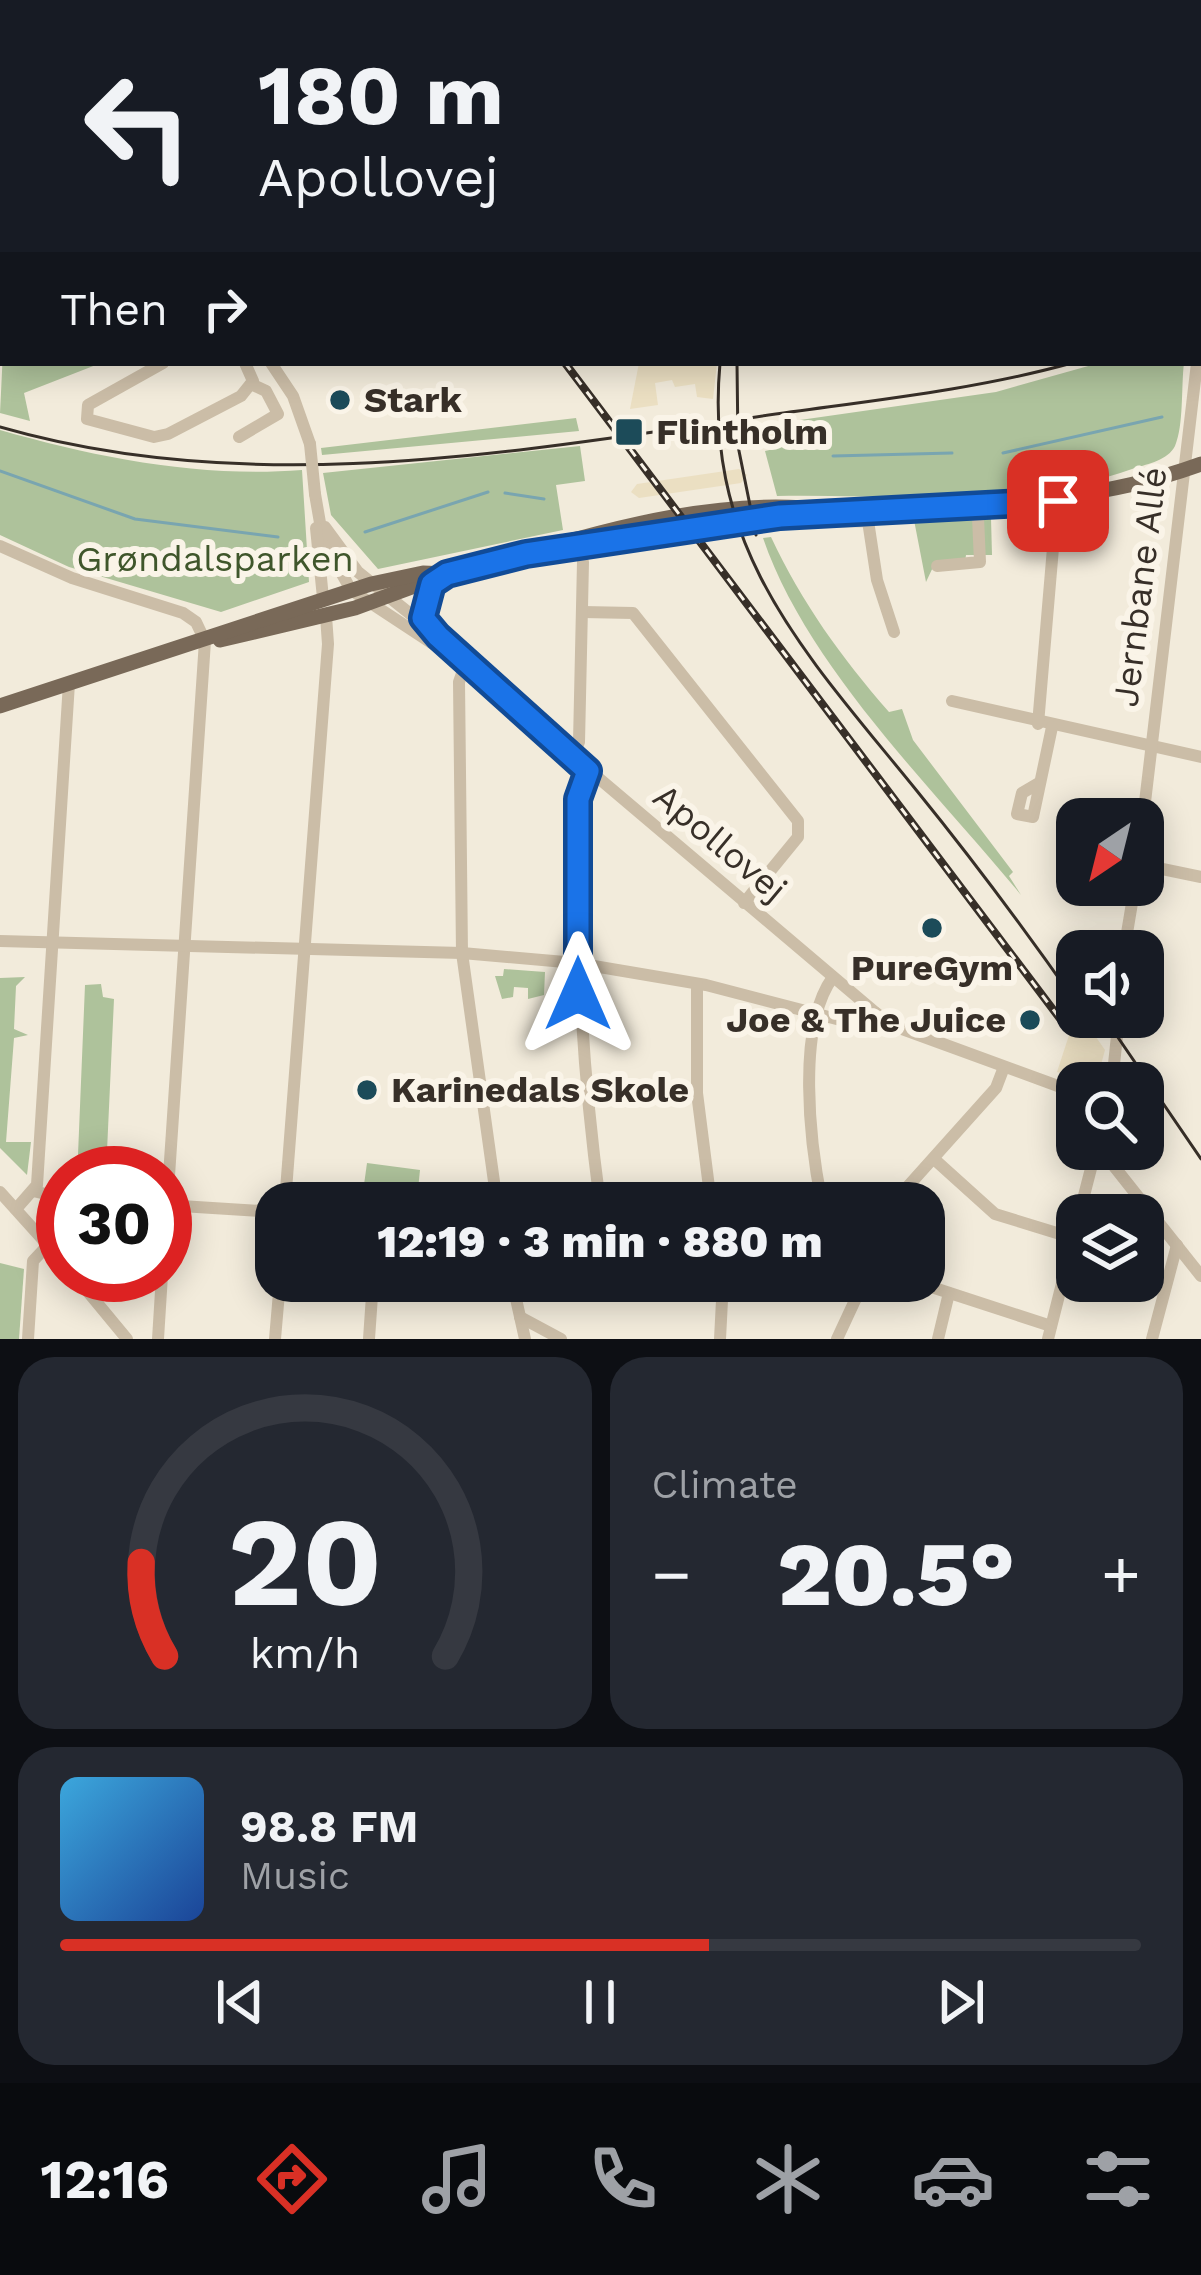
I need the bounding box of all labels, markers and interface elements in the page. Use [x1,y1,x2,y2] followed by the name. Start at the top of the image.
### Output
[258,46,504,144] text: 180 m
[60,48,216,204] icon: left
[258,146,499,209] text: Apollovej
[192,276,258,342] icon: right
[60,283,168,336] text: Then
[364,379,463,421] place label: Stark
[327,387,353,413] marker: Stark
[656,411,828,453] place label: Flintholm
[613,416,645,448] marker: Flintholm
[1007,450,1109,552] pin
[1104,465,1176,709] street label: Jernbane Allé
[1025,468,1091,534] icon: arrive
[76,538,354,580] park label: Grøndalsparken
[645,775,795,911] street label: Apollovej
[1056,798,1164,906] north arrow
[1056,798,1164,1302] map controls
[919,915,945,941] marker: PureGym
[1056,930,1164,1038] button: sound
[515,931,641,1057] position arrow
[851,947,1013,989] place label: PureGym
[726,999,1006,1041] place label: Joe & The Juice
[1017,1007,1043,1033] marker: Joe & The Juice
[1056,1062,1164,1170] button: search
[391,1069,689,1111] place label: Karinedals Skole
[354,1077,380,1103] marker: Karinedals Skole
[36,1146,192,1302] speed limit sign: 30
[1056,1194,1164,1302] button: layers
[377,1215,823,1268] text: 12:19 · 3 min · 880 m
[652,1462,798,1507] text: Climate
[227,1489,382,1635] text: 20
[778,1521,1015,1627] text: 20.5°
[652,1536,691,1613] text: −
[1101,1536,1141,1613] text: +
[249,1628,360,1678] text: km/h
[240,1800,419,1853] text: 98.8 FM
[240,1853,350,1898] text: Music
[207,1969,273,2035] icon: previous
[567,1969,633,2035] icon: pause
[928,1969,994,2035] icon: next
[250,2137,334,2221] icon: directions
[415,2137,499,2221] icon: music
[581,2137,665,2221] icon: phone
[746,2137,830,2221] icon: climate
[911,2137,995,2221] icon: car
[1076,2137,1160,2221] icon: filters
[41,2148,169,2211] text: 12:16

